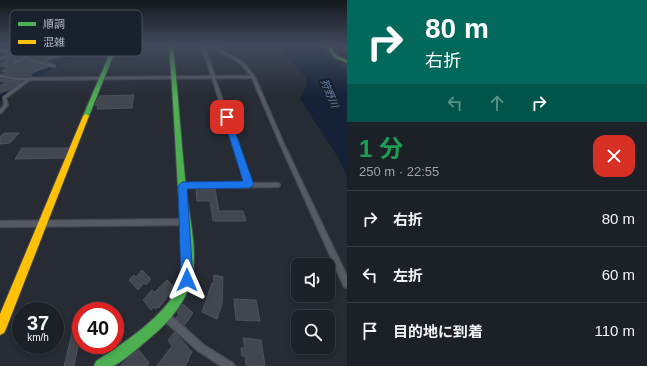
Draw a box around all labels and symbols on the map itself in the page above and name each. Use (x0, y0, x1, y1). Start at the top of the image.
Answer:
legend (10, 10, 142, 56)
text: 順調 (43, 18, 65, 30)
text: 混雑 (43, 36, 65, 48)
water label: 狩野川 (319, 77, 341, 110)
pin (210, 100, 244, 134)
position arrow (166, 259, 208, 301)
speed limit sign: 40 (72, 302, 124, 354)

